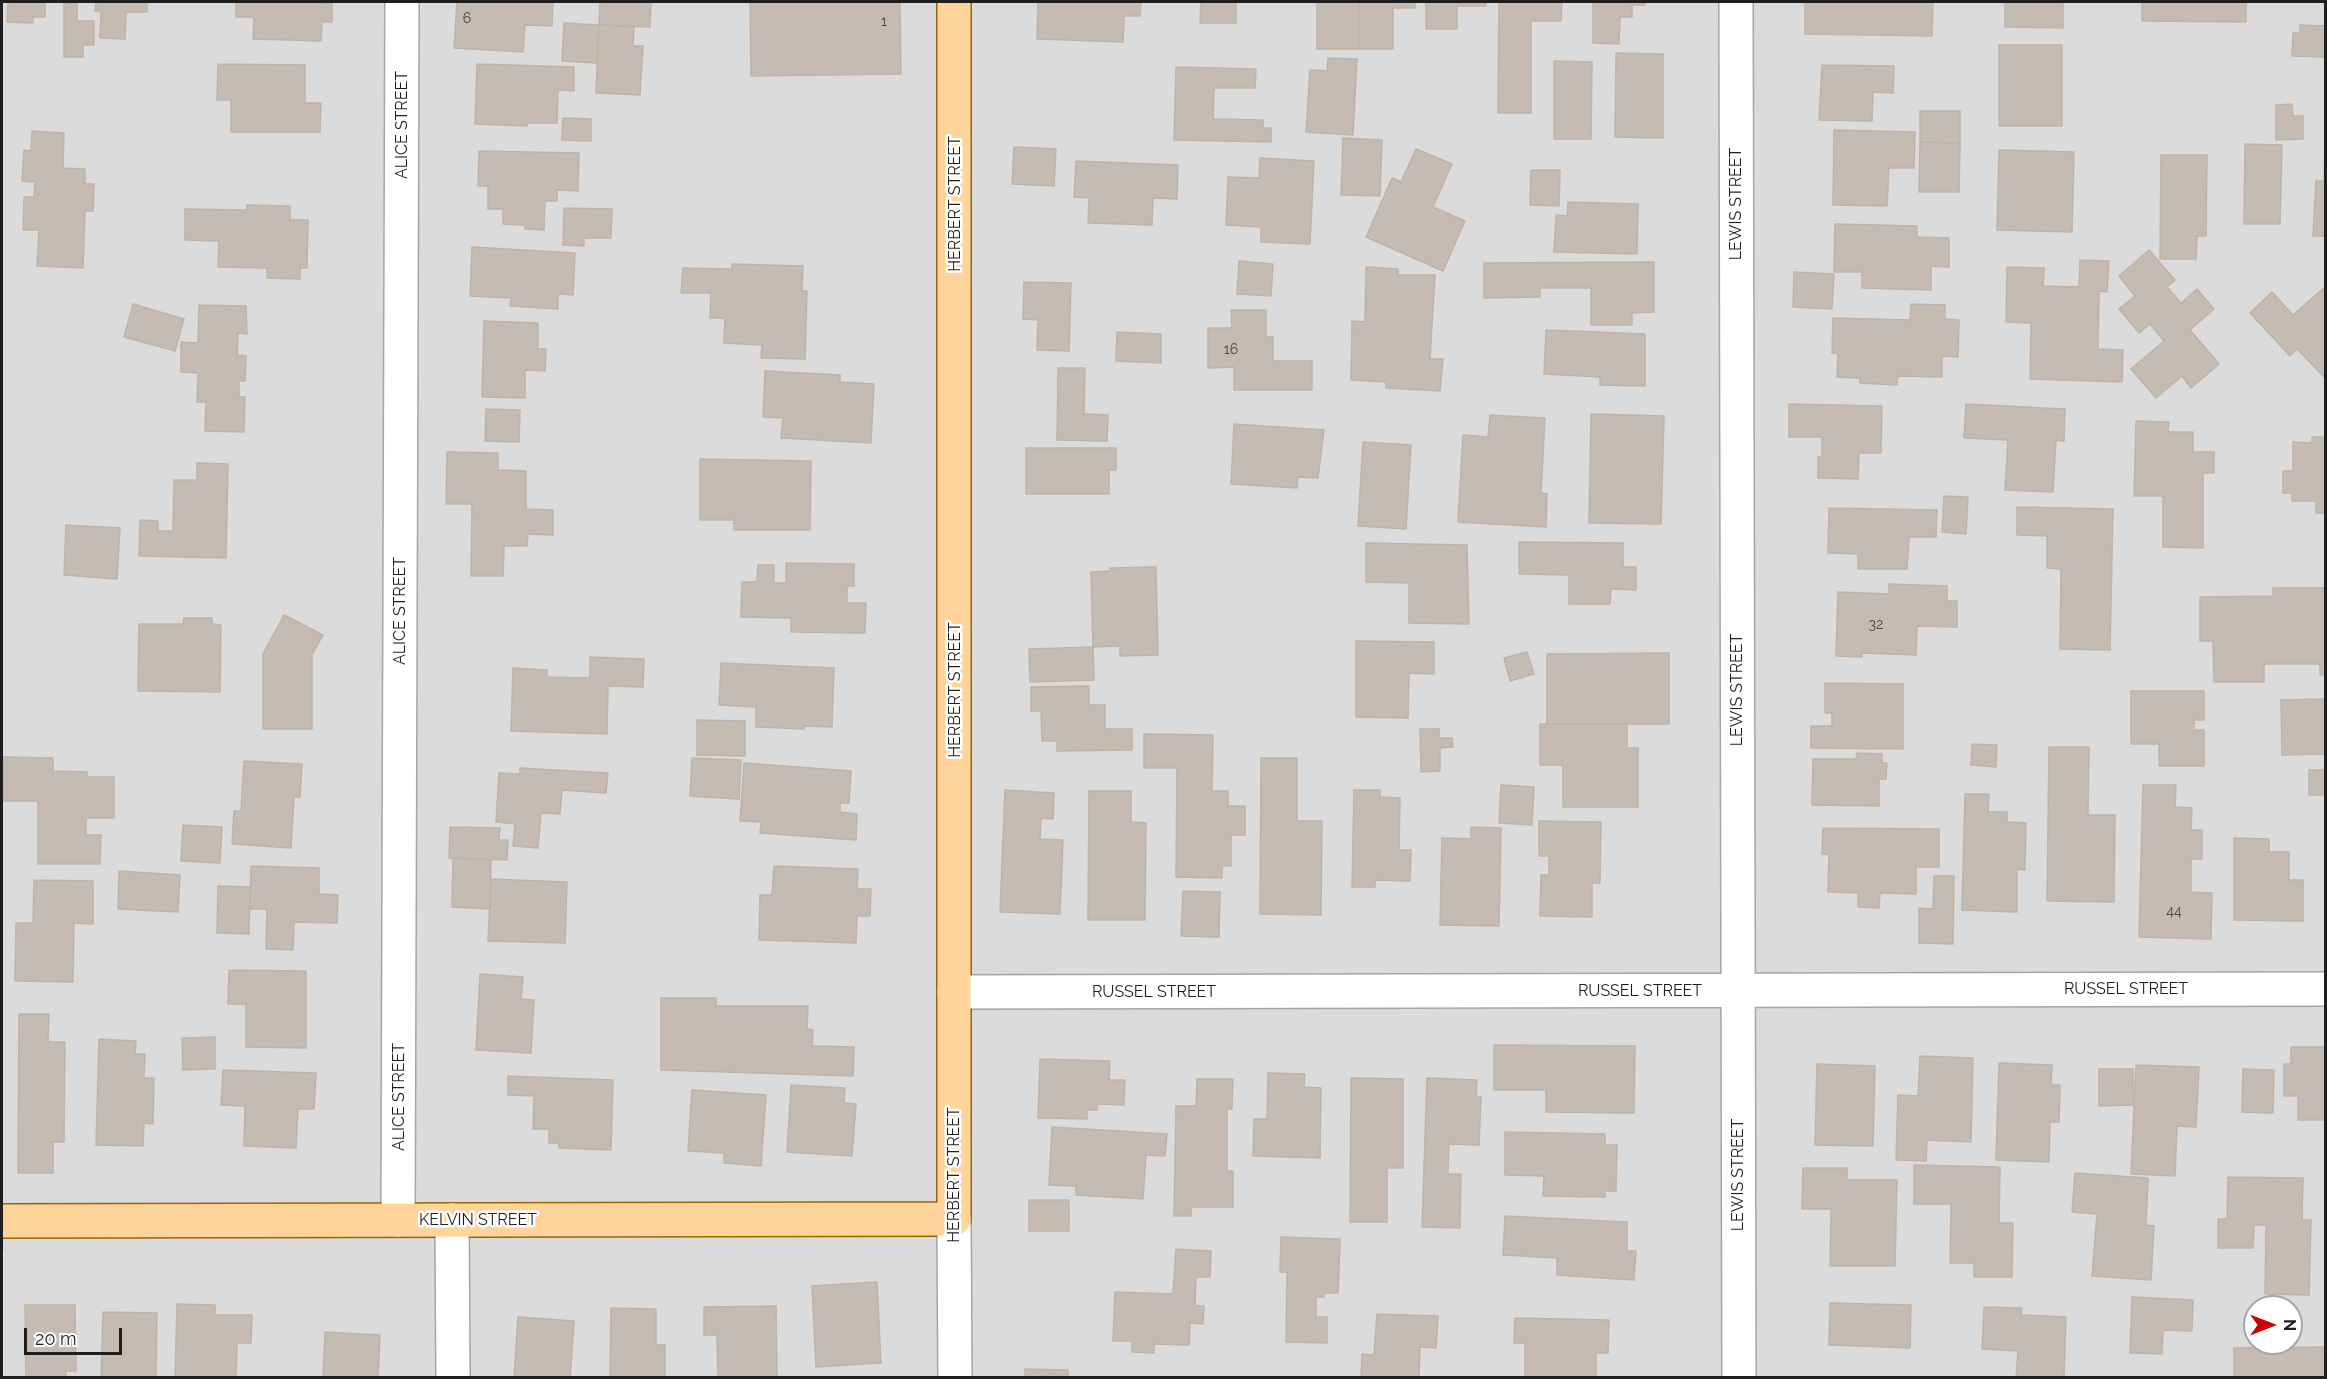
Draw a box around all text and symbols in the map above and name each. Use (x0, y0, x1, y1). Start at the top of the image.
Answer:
house number: 6 (463, 11, 471, 27)
house number: 1 (881, 14, 887, 30)
street label: ALICE STREET (392, 71, 412, 179)
street label: HERBERT STREET (945, 136, 965, 272)
street label: LEWIS STREET (1726, 148, 1746, 260)
house number: 16 (1224, 342, 1238, 358)
street label: ALICE STREET (390, 557, 410, 665)
house number: 32 (1869, 617, 1883, 633)
street label: HERBERT STREET (945, 622, 965, 758)
street label: LEWIS STREET (1727, 634, 1747, 746)
house number: 44 (2166, 904, 2182, 920)
street label: RUSSEL STREET (2064, 979, 2188, 999)
street label: RUSSEL STREET (1578, 981, 1702, 1001)
street label: RUSSEL STREET (1092, 982, 1216, 1002)
street label: ALICE STREET (389, 1043, 409, 1151)
street label: HERBERT STREET (944, 1107, 964, 1243)
street label: LEWIS STREET (1728, 1119, 1748, 1231)
street label: KELVIN STREET (419, 1210, 537, 1230)
north arrow (2243, 1295, 2303, 1355)
scale bar (27, 1316, 124, 1354)
text: N (2280, 1319, 2299, 1331)
text: 20 m (35, 1328, 77, 1349)

